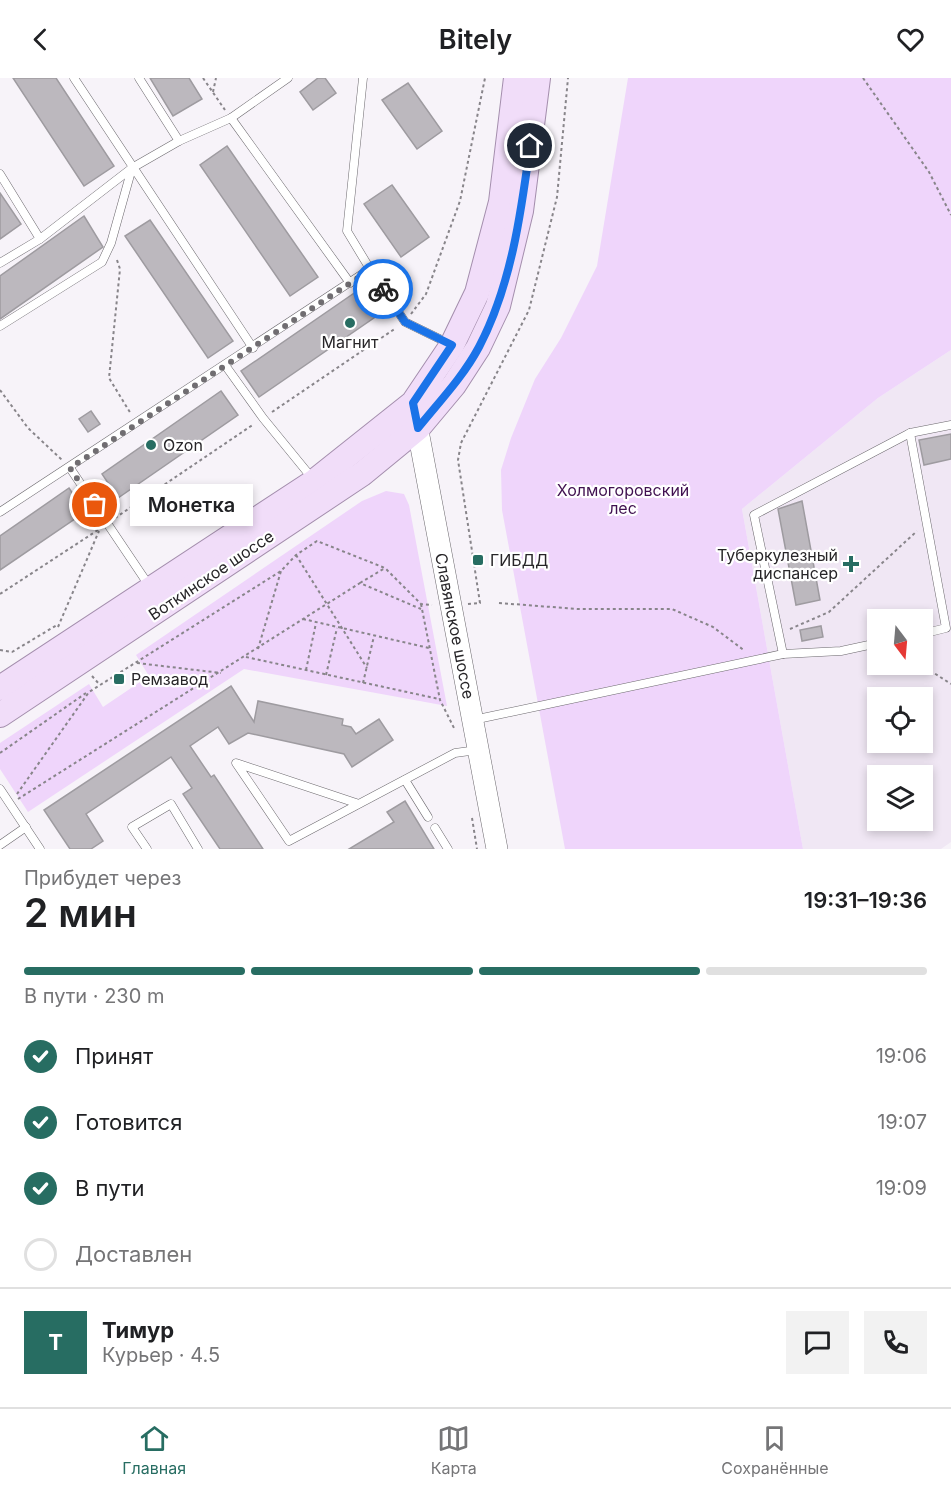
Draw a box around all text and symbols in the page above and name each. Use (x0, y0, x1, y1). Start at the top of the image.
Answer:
icon: back (24, 23, 57, 56)
text: Bitely (439, 23, 512, 56)
icon: heart (894, 23, 927, 56)
pin (504, 120, 555, 171)
icon: home (513, 129, 546, 162)
courier (353, 259, 413, 319)
icon: bike (367, 273, 400, 306)
marker: Магнит (343, 316, 357, 330)
place label: Магнит (321, 332, 379, 352)
place label: Ozon (163, 435, 203, 455)
marker: Ozon (144, 438, 158, 452)
pin (69, 479, 120, 530)
park label: Холмогоровский лес (557, 480, 689, 518)
callout: Монетка (131, 484, 254, 526)
icon: bag (78, 488, 111, 521)
text: Монетка (148, 493, 235, 517)
street label: Воткинское шоссе (145, 526, 277, 624)
place label: Туберкулезный диспансер (717, 545, 838, 583)
place label: ГИБДД (490, 550, 548, 570)
street label: Славянское шоссе (431, 551, 479, 701)
marker: ГИБДД (471, 553, 485, 567)
marker: Туберкулезный диспансер (842, 555, 860, 573)
north arrow (867, 609, 933, 675)
map controls (867, 609, 933, 831)
place label: Ремзавод (131, 669, 208, 689)
marker: Ремзавод (112, 672, 126, 686)
button: locate (867, 687, 933, 753)
button: layers (867, 765, 933, 831)
text: Прибудет через (24, 866, 181, 890)
text: 19:31–19:36 (804, 887, 927, 913)
text: 2 мин (24, 889, 137, 936)
text: В пути · 230 m (24, 984, 165, 1008)
icon: check (24, 1040, 57, 1073)
text: Принят (75, 1043, 153, 1069)
text: 19:06 (876, 1044, 927, 1068)
icon: check (24, 1106, 57, 1139)
text: Готовится (75, 1109, 182, 1135)
text: 19:07 (877, 1110, 927, 1134)
icon: check (24, 1172, 57, 1205)
text: В пути (75, 1175, 144, 1201)
text: 19:09 (876, 1176, 927, 1200)
text: Доставлен (75, 1241, 192, 1267)
button: chat (786, 1311, 849, 1374)
button: phone (864, 1311, 927, 1374)
text: Тимур (102, 1317, 174, 1343)
text: Т (48, 1329, 63, 1355)
text: Курьер · 4.5 (102, 1343, 220, 1367)
tab: Главная (122, 1422, 186, 1478)
tab: Карта (431, 1422, 477, 1478)
tab: Сохранённые (721, 1422, 829, 1478)

